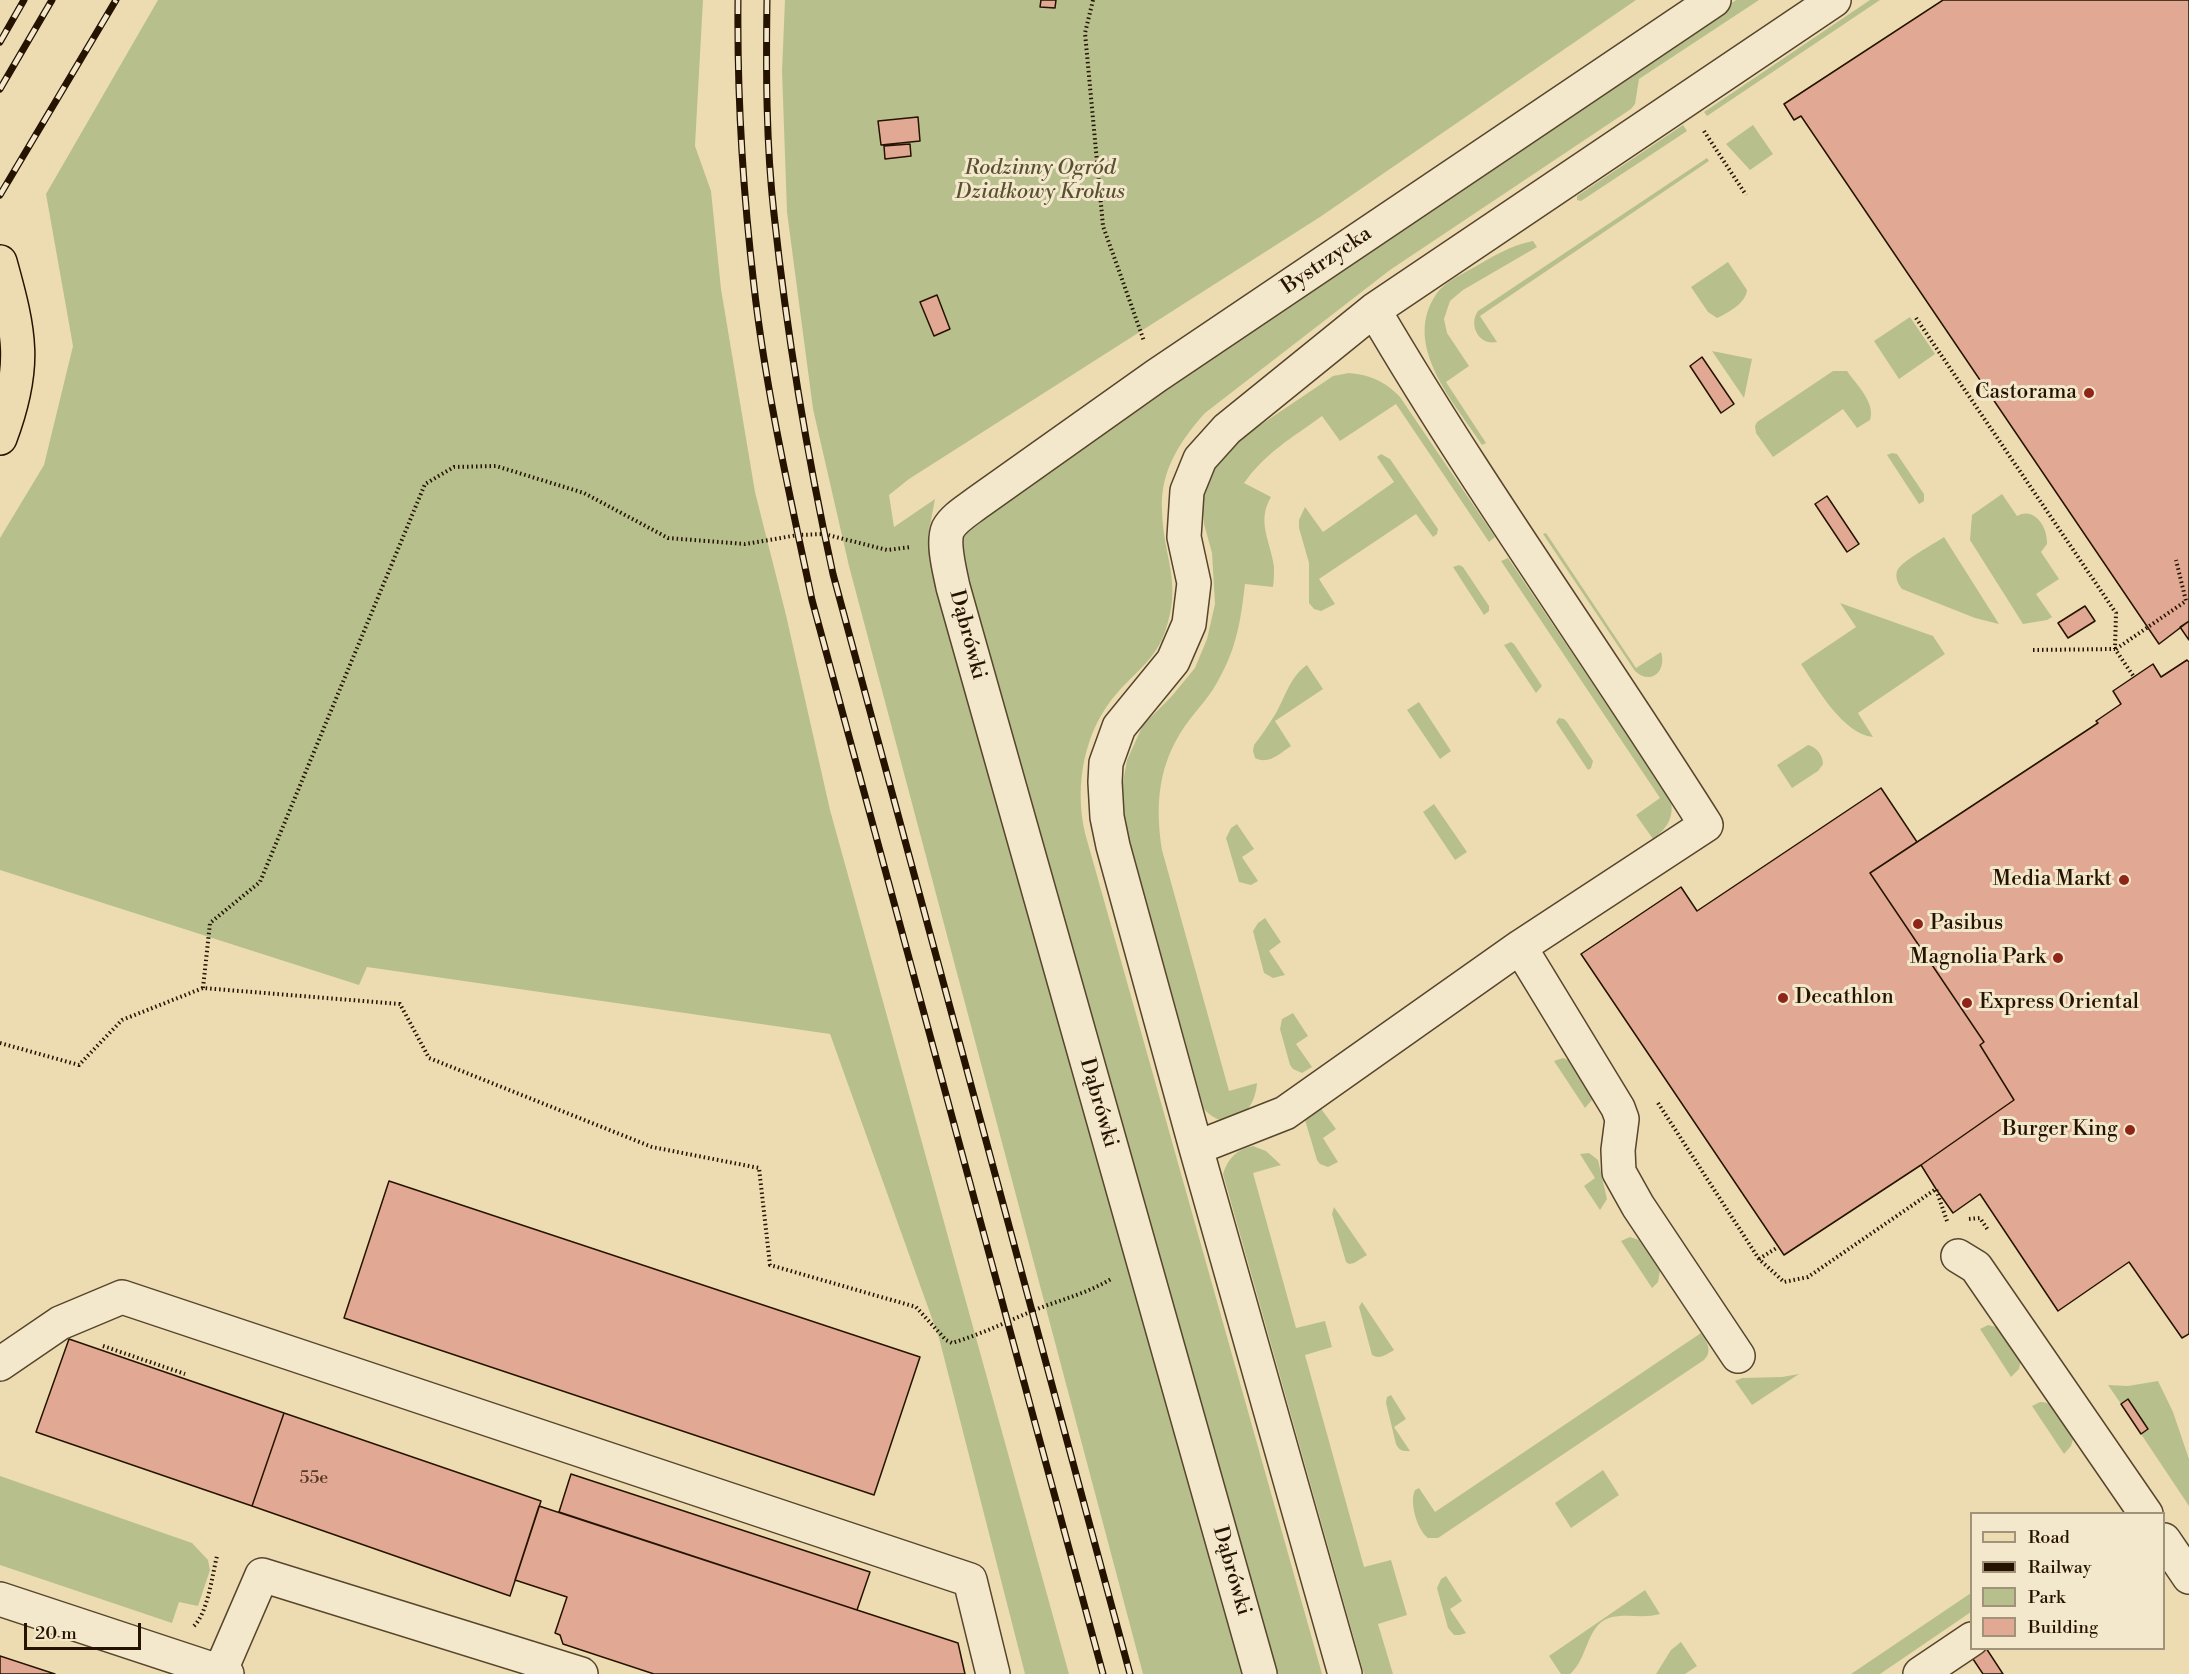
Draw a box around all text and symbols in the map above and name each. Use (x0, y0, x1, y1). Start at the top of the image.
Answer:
park label: Rodzinny Ogród Działkowy Krokus (955, 156, 1125, 206)
street label: Bystrzycka (1277, 222, 1377, 300)
place label: Castorama (1975, 380, 2077, 406)
marker: Castorama (2082, 386, 2096, 400)
street label: Dąbrówki (943, 588, 991, 682)
place label: Media Markt (1993, 867, 2112, 893)
marker: Media Markt (2117, 873, 2131, 887)
place label: Pasibus (1930, 911, 2003, 937)
marker: Pasibus (1911, 917, 1925, 931)
place label: Magnolia Park (1910, 945, 2046, 971)
marker: Magnolia Park (2051, 951, 2065, 965)
place label: Decathlon (1795, 985, 1894, 1011)
place label: Express Oriental (1979, 990, 2139, 1016)
marker: Decathlon (1776, 991, 1790, 1005)
marker: Express Oriental (1960, 996, 1974, 1010)
street label: Dąbrówki (1073, 1056, 1123, 1150)
place label: Burger King (2002, 1117, 2118, 1143)
marker: Burger King (2123, 1123, 2137, 1137)
house number: 55e (300, 1468, 328, 1490)
legend (1970, 1512, 2165, 1650)
street label: Dąbrówki (1206, 1524, 1256, 1618)
text: Road (2028, 1526, 2070, 1549)
text: Railway (2028, 1556, 2091, 1579)
text: Park (2028, 1586, 2065, 1609)
scale bar (27, 1611, 144, 1649)
text: Building (2028, 1616, 2098, 1639)
text: 20 m (35, 1622, 77, 1645)

